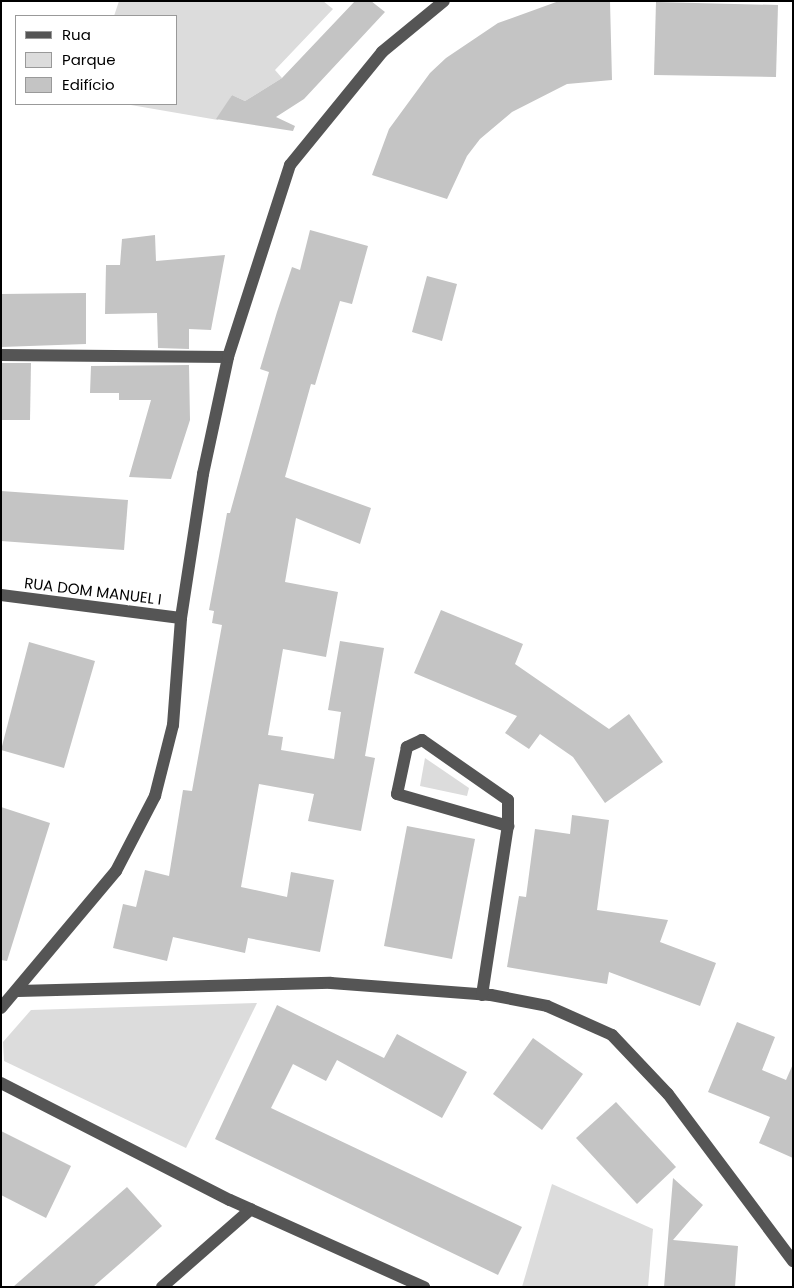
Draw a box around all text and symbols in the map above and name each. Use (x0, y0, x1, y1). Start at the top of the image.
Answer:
legend (15, 15, 178, 105)
text: Rua (62, 24, 91, 45)
text: Parque (62, 49, 115, 70)
text: Edifício (62, 74, 115, 95)
street label: RUA DOM MANUEL I (23, 574, 163, 608)

